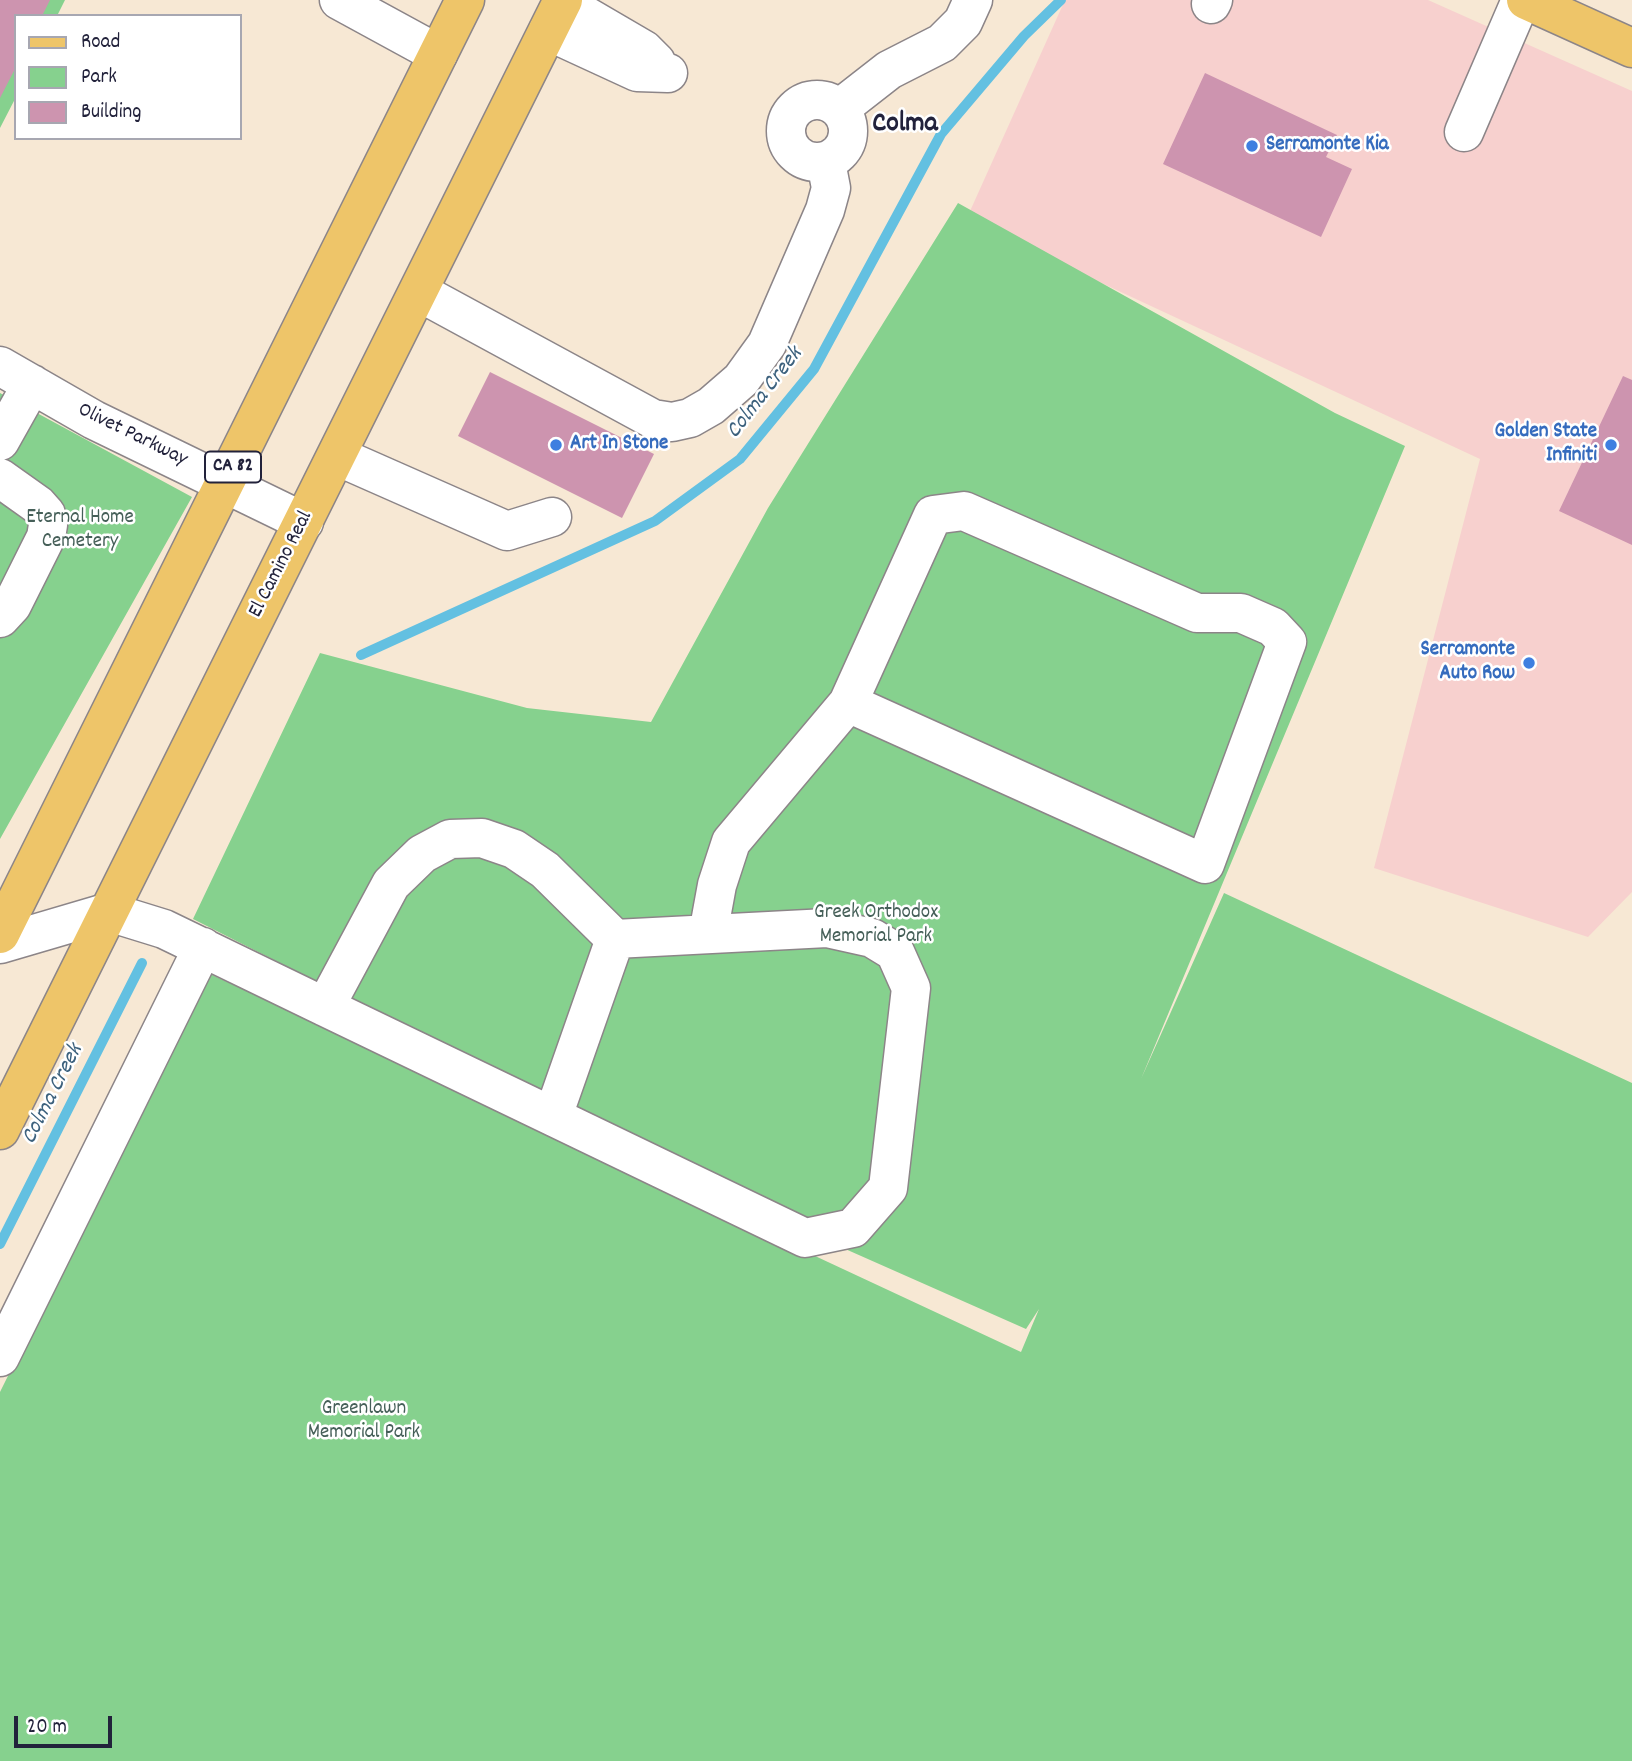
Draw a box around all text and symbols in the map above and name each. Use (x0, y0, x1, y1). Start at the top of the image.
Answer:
legend (14, 14, 242, 140)
text: Road (81, 28, 120, 58)
text: Park (81, 63, 117, 93)
text: Building (81, 98, 141, 128)
district label: Colma (872, 109, 938, 143)
place label: Serramonte Kia (1266, 133, 1389, 159)
marker: Serramonte Kia (1244, 138, 1260, 154)
water label: Colma Creek (722, 343, 810, 445)
street label: Olivet Parkway (73, 399, 191, 473)
place label: Golden State Infiniti (1495, 420, 1597, 470)
place label: Art In Stone (570, 432, 668, 458)
marker: Art In Stone (548, 437, 564, 453)
marker: Golden State Infiniti (1603, 437, 1619, 453)
road number: CA 82 (205, 452, 261, 482)
park label: Eternal Home Cemetery (26, 506, 134, 556)
street label: El Camino Real (244, 508, 320, 622)
place label: Serramonte Auto Row (1421, 638, 1515, 688)
marker: Serramonte Auto Row (1521, 655, 1537, 671)
park label: Greek Orthodox Memorial Park (814, 901, 938, 951)
water label: Colma Creek (17, 1040, 91, 1150)
park label: Greenlawn Memorial Park (308, 1397, 420, 1447)
scale bar (18, 1702, 116, 1746)
text: 20 m (27, 1713, 67, 1743)

